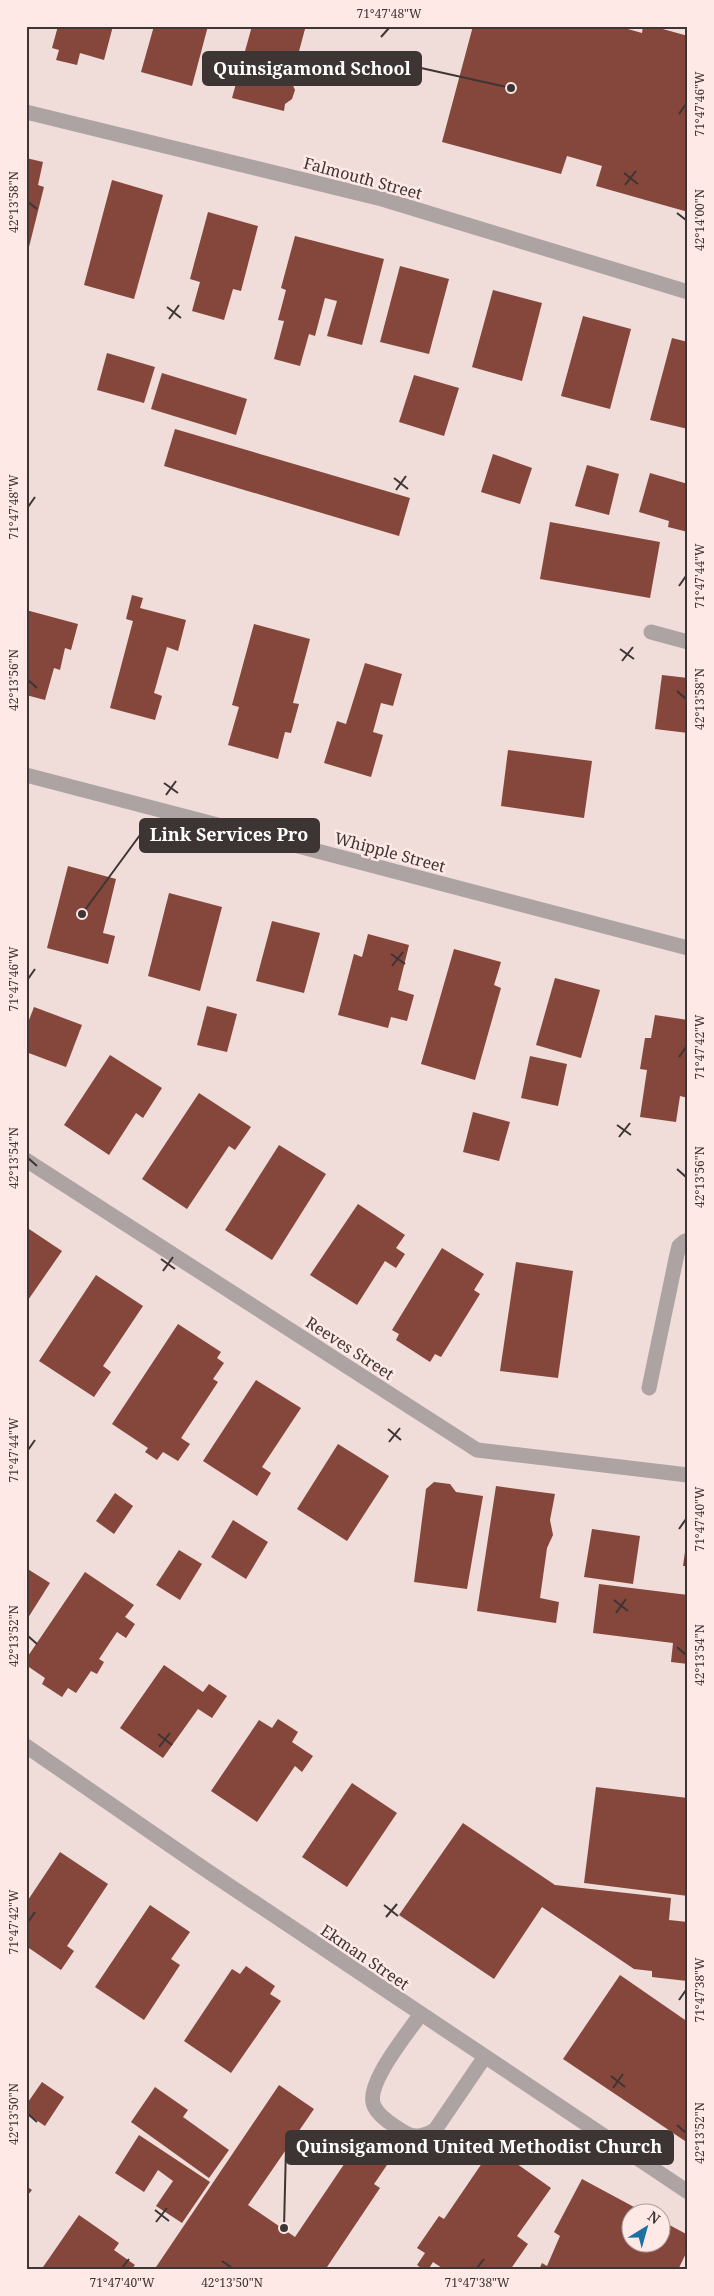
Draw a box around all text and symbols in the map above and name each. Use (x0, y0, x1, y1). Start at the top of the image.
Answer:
text: 71°47'48"W (356, 5, 422, 22)
callout: Quinsigamond School (203, 52, 421, 85)
text: Quinsigamond School (213, 56, 412, 80)
text: 71°47'46"W (691, 71, 708, 137)
street label: Falmouth Street (301, 152, 425, 204)
text: 42°13'58"N (5, 171, 22, 233)
text: 42°14'00"N (691, 189, 708, 251)
text: 71°47'48"W (5, 474, 22, 540)
text: 71°47'44"W (691, 543, 708, 609)
text: 42°13'56"N (5, 649, 22, 711)
text: 42°13'58"N (691, 668, 708, 730)
callout: Link Services Pro (140, 819, 319, 852)
text: Link Services Pro (150, 822, 308, 846)
street label: Whipple Street (332, 827, 448, 877)
text: 71°47'46"W (5, 946, 22, 1012)
text: 71°47'42"W (691, 1014, 708, 1080)
text: 42°13'54"N (5, 1127, 22, 1189)
text: 42°13'56"N (691, 1146, 708, 1208)
street label: Reeves Street (301, 1311, 399, 1385)
text: 71°47'44"W (5, 1417, 22, 1483)
text: 71°47'40"W (691, 1486, 708, 1552)
text: 42°13'52"N (5, 1605, 22, 1667)
text: 42°13'54"N (691, 1624, 708, 1686)
text: 71°47'42"W (5, 1889, 22, 1955)
street label: Ekman Street (316, 1919, 414, 1995)
text: 71°47'38"W (691, 1957, 708, 2023)
text: 42°13'50"N (5, 2083, 22, 2145)
text: 42°13'52"N (691, 2102, 708, 2164)
callout: Quinsigamond United Methodist Church (286, 2131, 673, 2164)
text: Quinsigamond United Methodist Church (296, 2134, 662, 2158)
north arrow (622, 2204, 672, 2254)
text: N (644, 2206, 664, 2228)
text: 71°47'40"W (89, 2274, 155, 2291)
text: 42°13'50"N (201, 2274, 263, 2291)
text: 71°47'38"W (444, 2274, 510, 2291)

